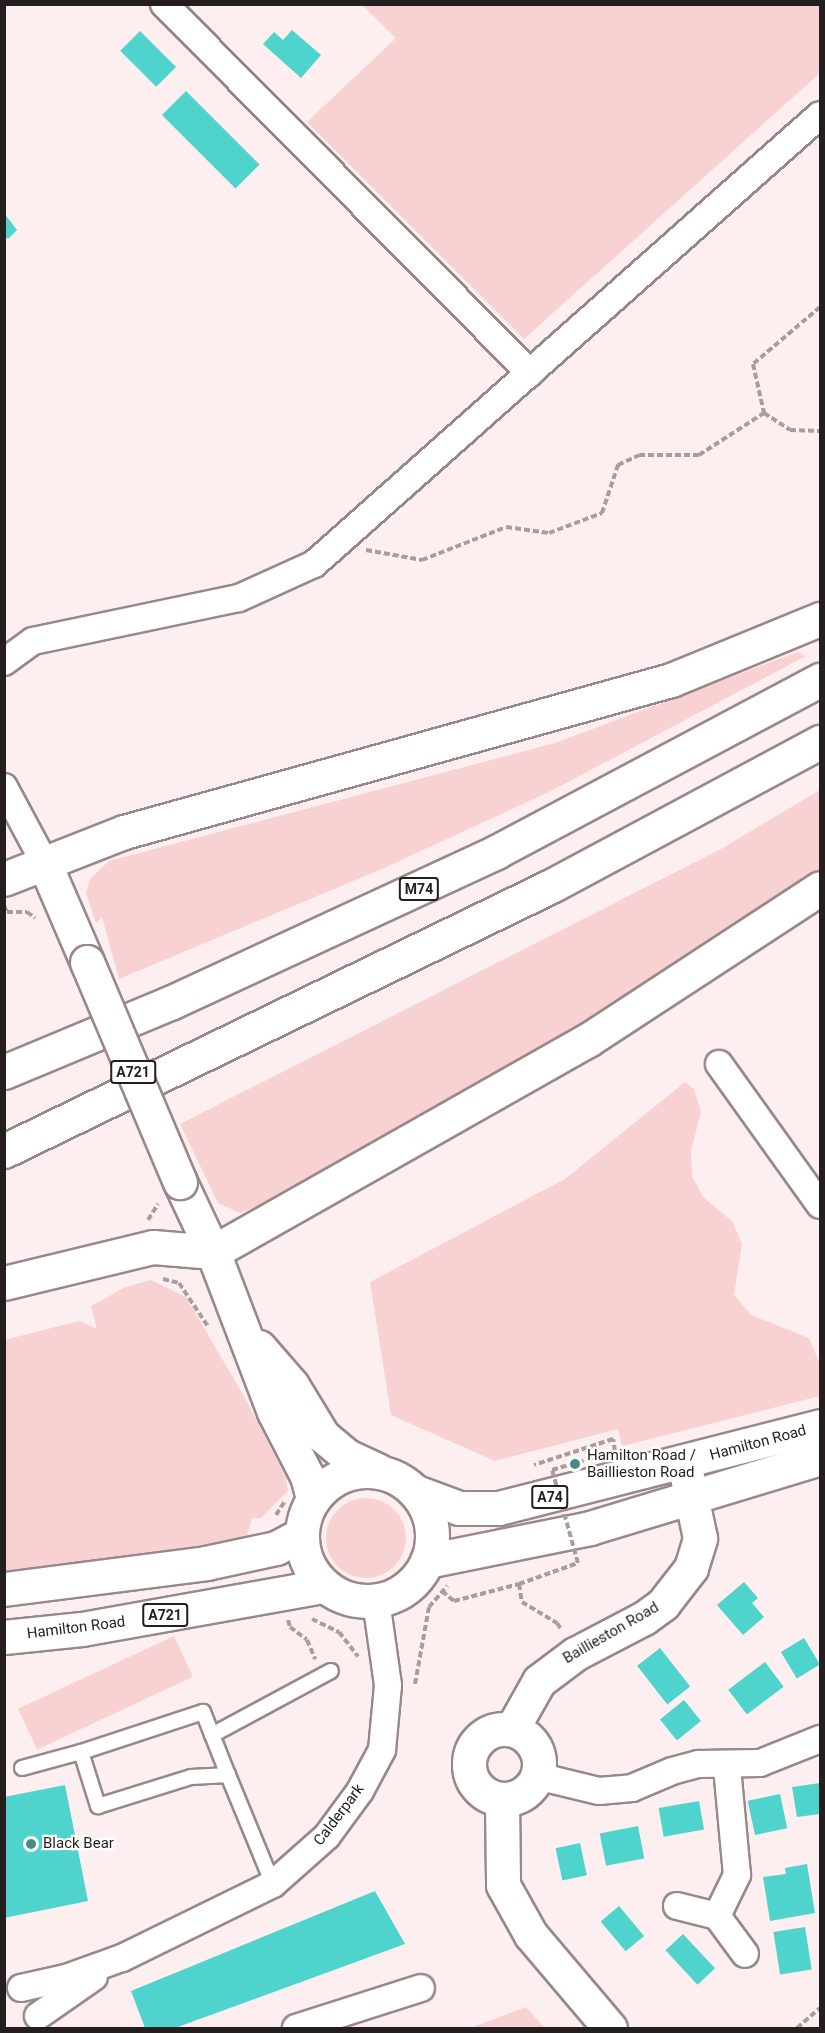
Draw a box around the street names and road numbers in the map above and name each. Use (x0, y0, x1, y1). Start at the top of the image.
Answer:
road number: M74 (398, 878, 440, 900)
road number: A721 (109, 1061, 157, 1083)
street label: Hamilton Road (708, 1421, 808, 1465)
road number: A74 (530, 1486, 570, 1508)
street label: Baillieston Road (560, 1598, 662, 1668)
road number: A721 (141, 1604, 189, 1626)
street label: Hamilton Road (26, 1613, 126, 1643)
street label: Calderpark (310, 1781, 368, 1849)

